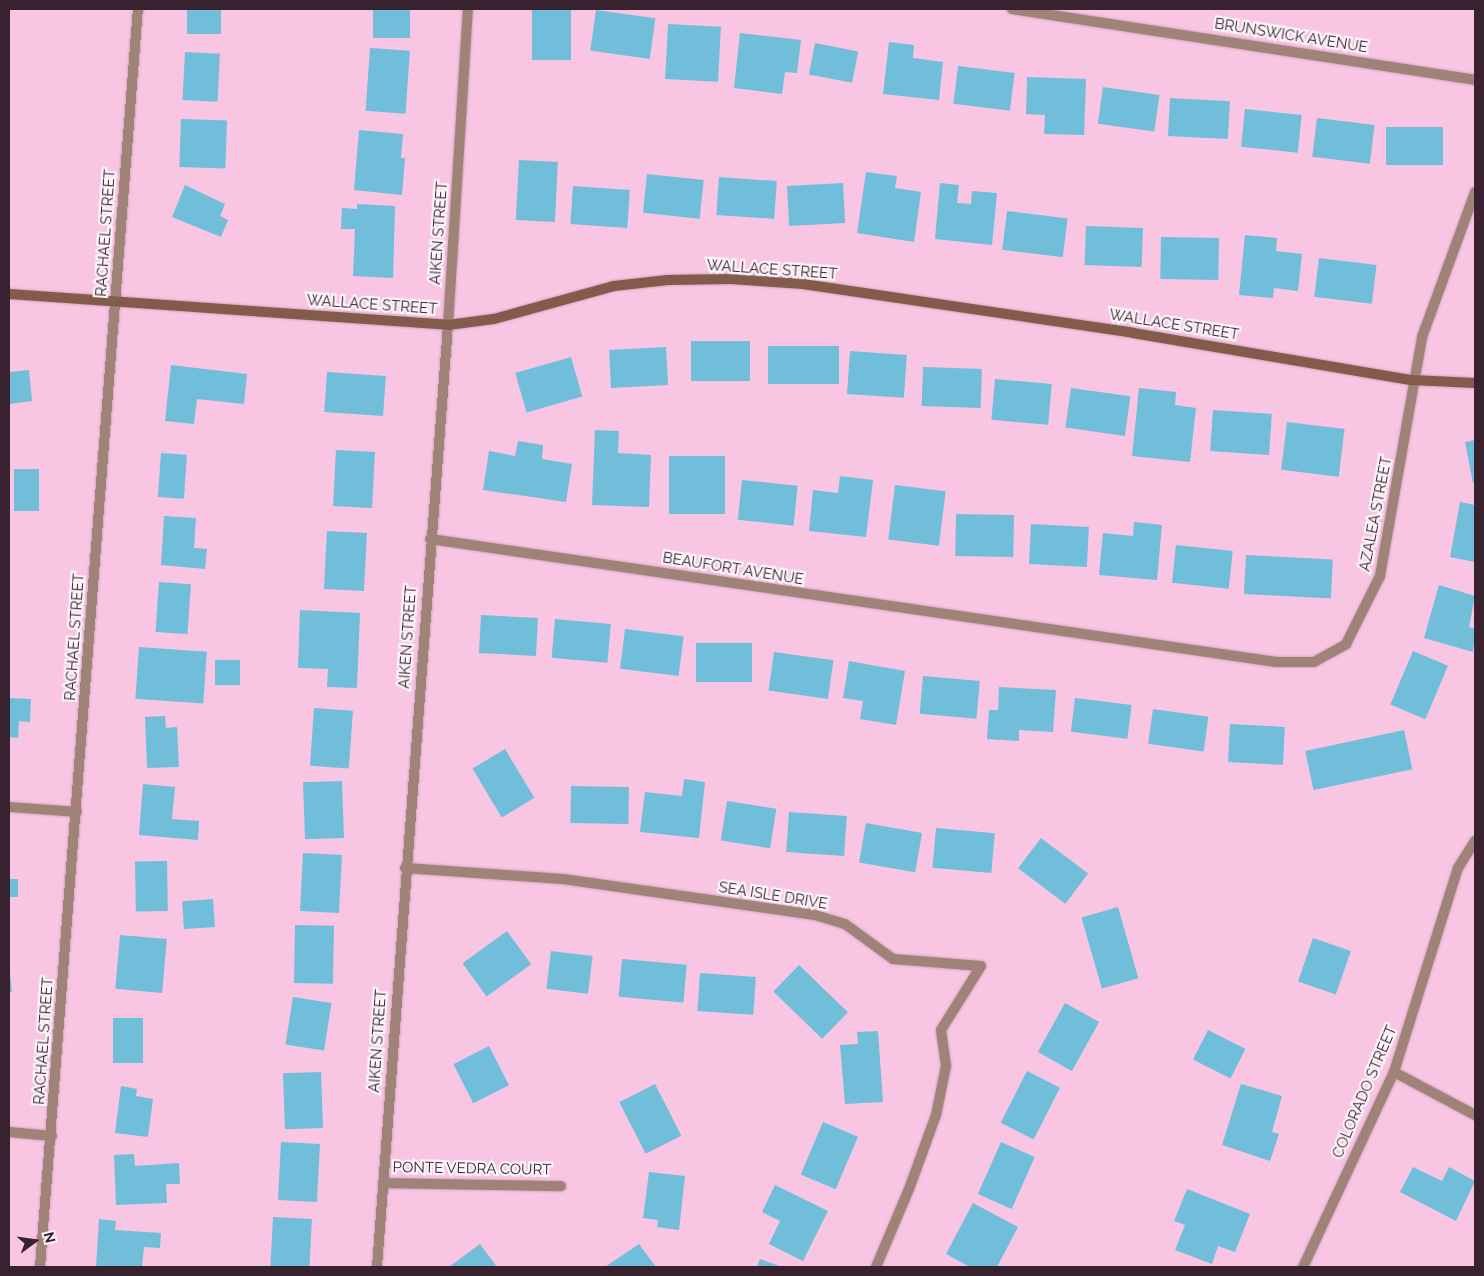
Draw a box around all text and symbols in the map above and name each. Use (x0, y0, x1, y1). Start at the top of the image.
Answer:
street label: BRUNSWICK AVENUE (1213, 15, 1369, 57)
street label: RACHAEL STREET (93, 168, 119, 298)
street label: AIKEN STREET (426, 181, 452, 285)
street label: WALLACE STREET (706, 256, 838, 284)
street label: WALLACE STREET (306, 291, 438, 319)
street label: WALLACE STREET (1108, 306, 1240, 344)
street label: AZALEA STREET (1356, 455, 1396, 573)
street label: BEAUFORT AVENUE (661, 549, 805, 589)
street label: RACHAEL STREET (62, 572, 88, 702)
street label: AIKEN STREET (395, 585, 421, 689)
street label: SEA ISLE DRIVE (717, 878, 829, 914)
street label: RACHAEL STREET (31, 976, 57, 1106)
street label: AIKEN STREET (365, 989, 391, 1093)
street label: COLORADO STREET (1329, 1023, 1401, 1161)
street label: PONTE VEDRA COURT (392, 1159, 552, 1179)
north arrow (10, 1216, 60, 1266)
text: N (40, 1230, 59, 1244)

